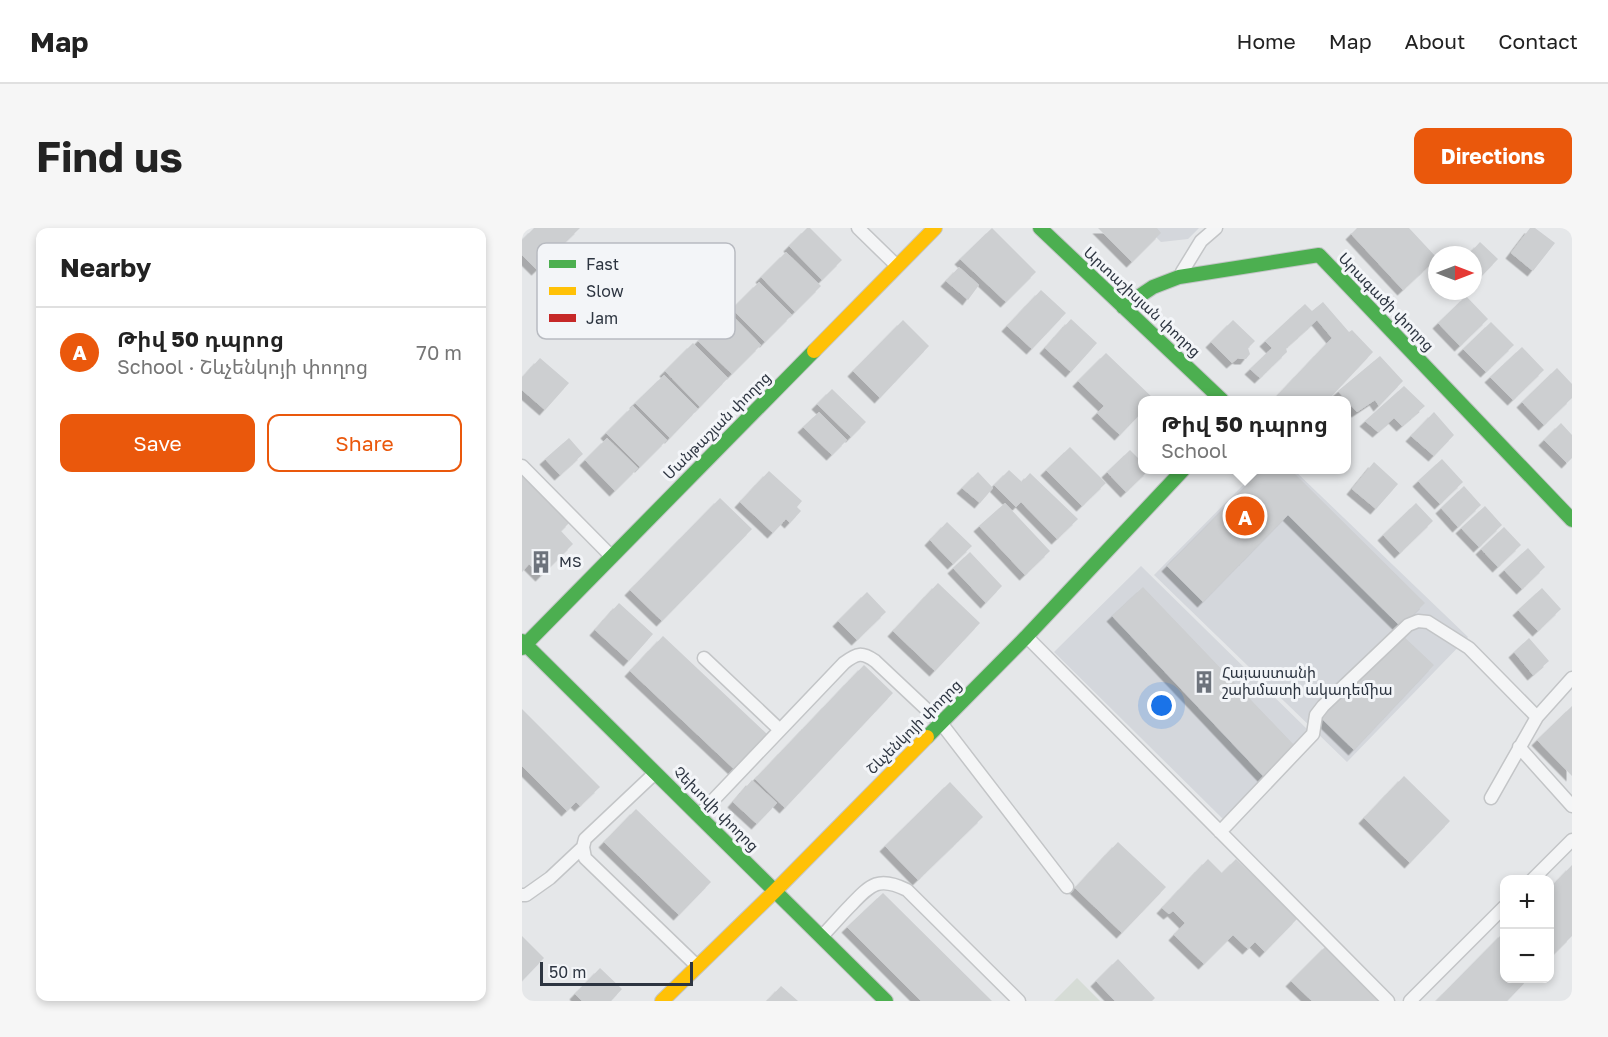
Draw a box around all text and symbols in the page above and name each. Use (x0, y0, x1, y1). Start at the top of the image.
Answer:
text: Map (30, 25, 88, 58)
text: Home (1236, 28, 1296, 54)
text: Map (1329, 28, 1372, 54)
text: About (1405, 28, 1465, 54)
text: Contact (1498, 28, 1578, 54)
button: Directions (1414, 128, 1572, 184)
text: Find us (36, 131, 183, 181)
street label: Արտաշիսյան փողոց (1080, 242, 1205, 361)
legend (537, 243, 735, 339)
north arrow (1428, 246, 1482, 300)
street label: Արագածի փողոց (1335, 248, 1438, 355)
text: Nearby (60, 252, 151, 283)
text: Fast (586, 254, 619, 274)
text: Slow (586, 281, 624, 301)
text: Jam (586, 308, 618, 328)
text: Թիվ 50 դպրոց (117, 325, 284, 352)
text: A (72, 340, 87, 364)
text: 70 m (416, 340, 462, 364)
text: School · Շևչենկոյի փողոց (117, 354, 368, 378)
street label: Մանթաշյան փողոց (659, 368, 774, 483)
popup (1138, 396, 1351, 474)
text: Թիվ 50 դպրոց (1161, 410, 1328, 437)
button: Save (60, 414, 255, 472)
button: Share (267, 414, 462, 472)
text: School (1161, 438, 1227, 462)
pin: A (1226, 494, 1264, 538)
building icon: MS (528, 549, 554, 575)
place label: MS (559, 552, 582, 570)
place label: Հայաստանի շախմատի ակադեմիա (1222, 663, 1392, 699)
building icon: Հայաստանի շախմատի ակադեմիա (1191, 669, 1217, 695)
street label: Շևչենկոյի փողոց (862, 675, 965, 778)
your location (1147, 691, 1176, 720)
street label: Չեխովի փողոց (670, 762, 763, 855)
map controls (1500, 875, 1554, 983)
button: + (1500, 875, 1554, 929)
button: − (1500, 929, 1554, 983)
scale bar (540, 959, 693, 986)
text: 50 m (549, 962, 586, 982)

